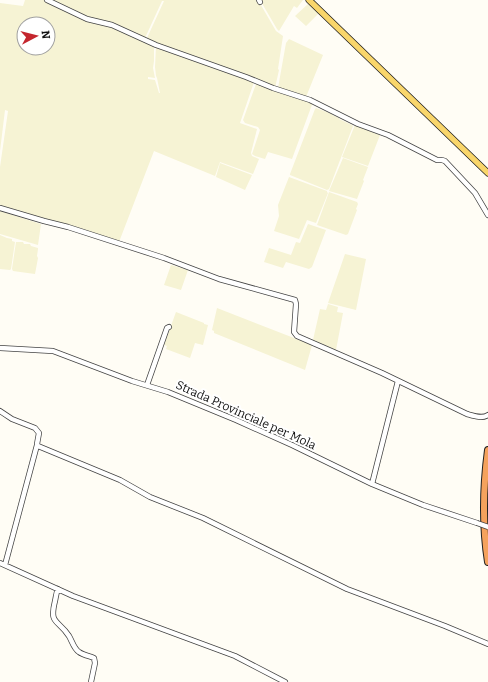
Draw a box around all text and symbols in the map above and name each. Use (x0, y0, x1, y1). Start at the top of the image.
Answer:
north arrow (16, 16, 56, 56)
text: N (38, 30, 52, 40)
street label: Strada Provinciale per Mola (174, 378, 319, 452)

